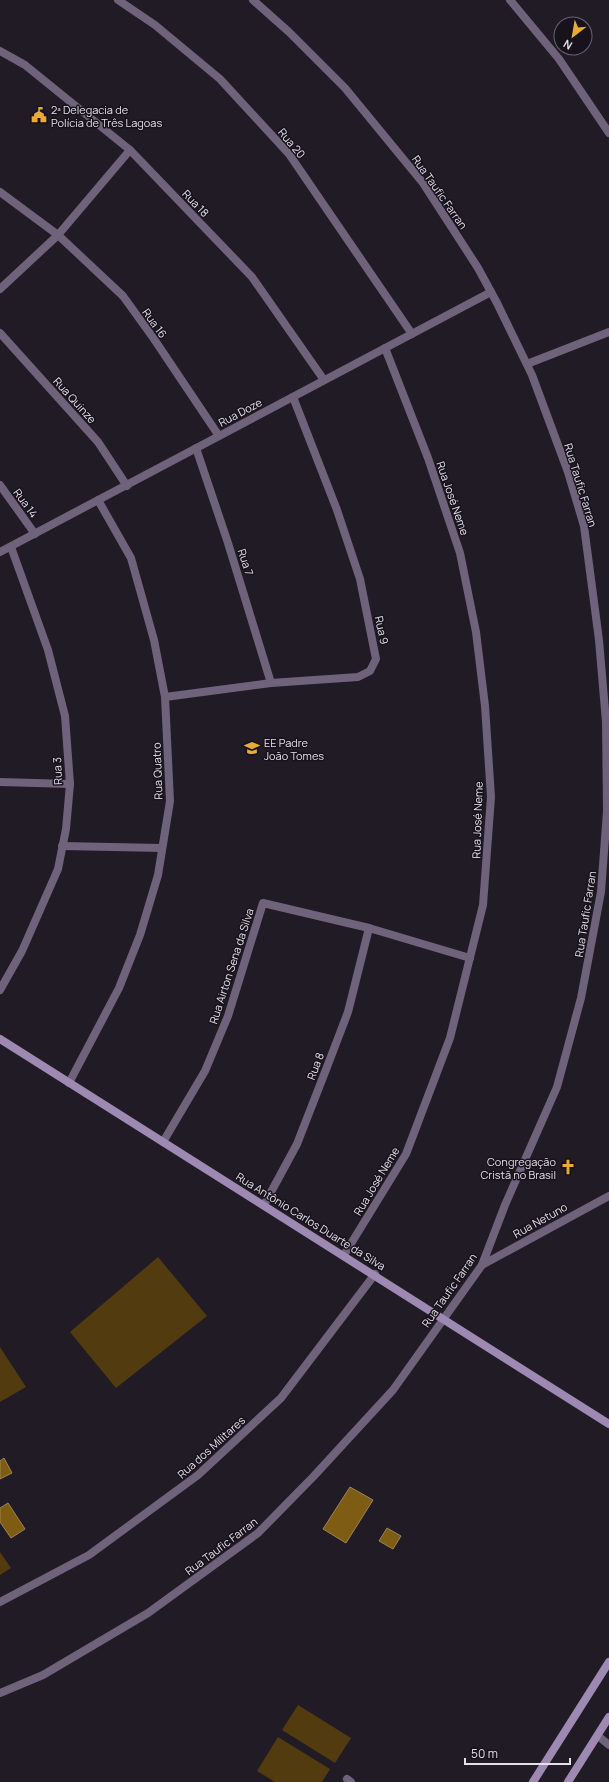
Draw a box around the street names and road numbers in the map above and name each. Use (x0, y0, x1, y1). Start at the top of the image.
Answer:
street label: Rua 20 (275, 125, 309, 161)
street label: Rua Taufic Farran (409, 152, 471, 232)
street label: Rua 18 (179, 186, 213, 220)
street label: Rua 16 (139, 305, 171, 341)
street label: Rua Quinze (50, 374, 100, 427)
street label: Rua Doze (216, 394, 265, 430)
street label: Rua Taufic Farran (561, 441, 601, 529)
street label: Rua José Neme (433, 459, 473, 537)
street label: Rua 14 (10, 485, 42, 521)
street label: Rua 7 (235, 547, 257, 577)
street label: Rua 9 (372, 614, 392, 646)
street label: Rua Quatro (148, 742, 165, 800)
street label: Rua 3 (49, 757, 65, 785)
street label: Rua José Neme (468, 781, 486, 859)
street label: Rua Taufic Farran (571, 870, 599, 958)
street label: Rua Airton Sena da Silva (205, 906, 257, 1026)
street label: Rua 8 (303, 1050, 327, 1082)
street label: Rua José Neme (350, 1144, 403, 1218)
street label: Rua Antônio Carlos Duarte da Silva (233, 1169, 389, 1273)
street label: Rua Netuno (510, 1199, 570, 1241)
street label: Rua Taufic Farran (418, 1250, 480, 1330)
street label: Rua dos Militares (174, 1412, 248, 1481)
street label: Rua Taufic Farran (182, 1514, 260, 1578)

